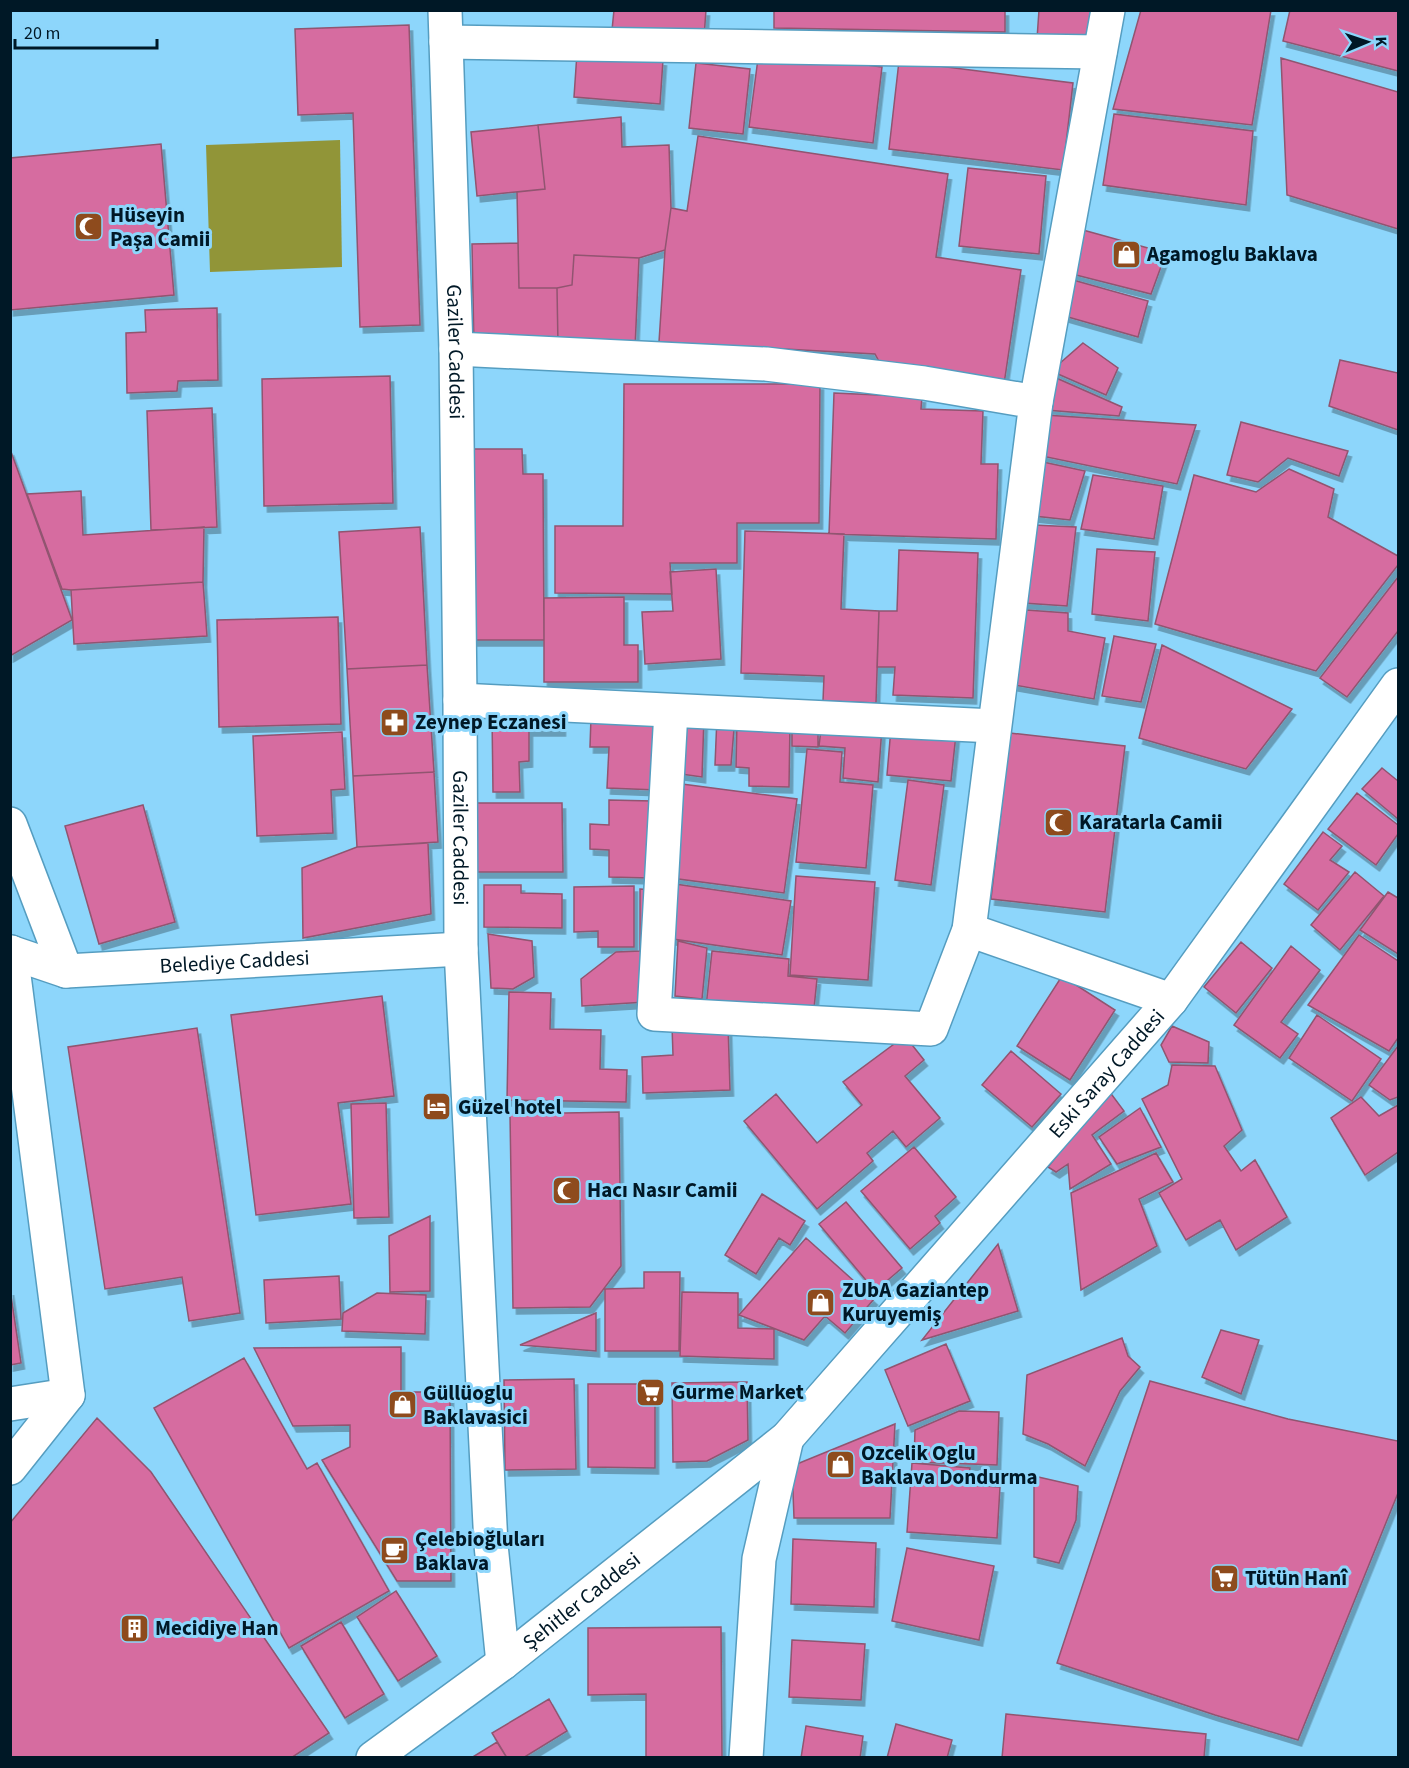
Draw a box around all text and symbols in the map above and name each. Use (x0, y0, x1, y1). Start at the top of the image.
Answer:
scale bar (15, 12, 158, 50)
north arrow (1337, 12, 1397, 72)
text: 20 m (24, 21, 60, 46)
text: K (1370, 36, 1392, 47)
place label: Hüseyin Paşa Camii (110, 200, 210, 254)
mosque icon: Hüseyin Paşa Camii (73, 211, 105, 243)
shop icon: Agamoglu Baklava (1110, 238, 1142, 270)
place label: Agamoglu Baklava (1146, 239, 1318, 269)
street label: Gaziler Caddesi (439, 284, 472, 420)
pharmacy icon: Zeynep Eczanesi (378, 706, 410, 738)
place label: Zeynep Eczanesi (415, 707, 566, 737)
street label: Gaziler Caddesi (445, 770, 476, 905)
mosque icon: Karatarla Camii (1042, 806, 1074, 838)
place label: Karatarla Camii (1079, 807, 1223, 837)
street label: Belediye Caddesi (159, 942, 310, 981)
street label: Eski Saray Caddesi (1041, 1002, 1172, 1145)
hotel icon: Güzel hotel (421, 1091, 453, 1123)
place label: Güzel hotel (458, 1092, 562, 1122)
mosque icon: Hacı Nasır Camii (550, 1174, 582, 1206)
place label: Hacı Nasır Camii (587, 1175, 738, 1205)
place label: ZUbA Gaziantep Kuruyemiş (842, 1275, 989, 1329)
shop icon: ZUbA Gaziantep Kuruyemiş (805, 1286, 837, 1318)
supermarket icon: Gurme Market (635, 1376, 667, 1408)
place label: Gurme Market (672, 1377, 804, 1407)
place label: Güllüoglu Baklavasici (423, 1378, 528, 1432)
shop icon: Güllüoglu Baklavasici (386, 1389, 418, 1421)
place label: Ozcelik Oglu Baklava Dondurma (861, 1438, 1038, 1492)
shop icon: Ozcelik Oglu Baklava Dondurma (824, 1449, 856, 1481)
place label: Çelebioğluları Baklava (415, 1524, 545, 1578)
cafe icon: Çelebioğluları Baklava (378, 1535, 410, 1567)
street label: Şehitler Caddesi (516, 1545, 647, 1657)
supermarket icon: Tütün Hanî (1208, 1562, 1240, 1594)
place label: Tütün Hanî (1245, 1563, 1349, 1593)
building icon: Mecidiye Han (118, 1612, 150, 1644)
place label: Mecidiye Han (155, 1613, 278, 1643)

